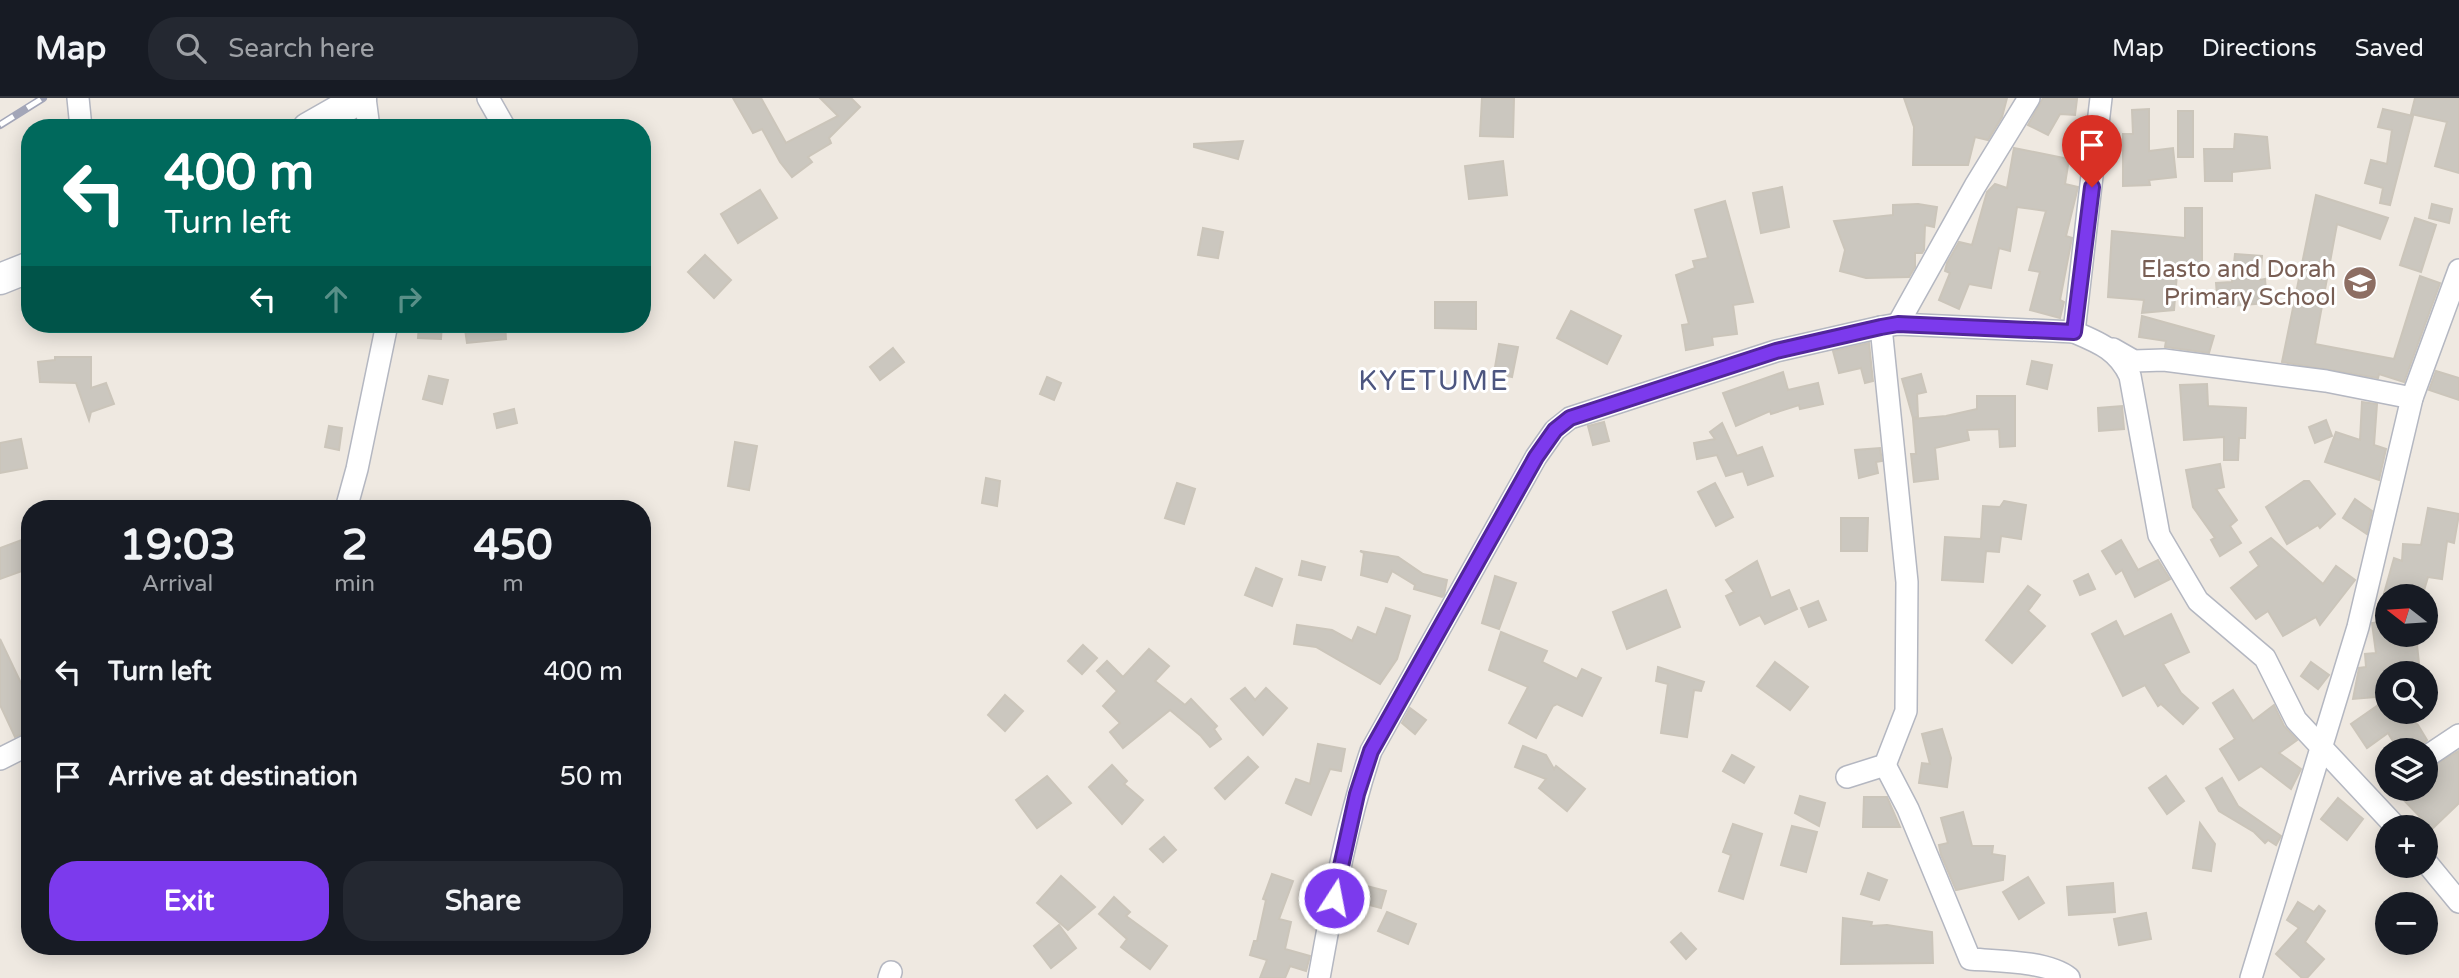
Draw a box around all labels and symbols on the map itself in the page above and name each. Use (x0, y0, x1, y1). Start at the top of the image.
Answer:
pin (2062, 115, 2122, 187)
place label: Elasto and Dorah Primary School (2141, 255, 2336, 312)
school or university icon: Elasto and Dorah Primary School (2341, 264, 2379, 302)
district label: KYETUME (1358, 364, 1510, 398)
north arrow (2375, 584, 2438, 648)
position arrow (1297, 861, 1371, 935)

